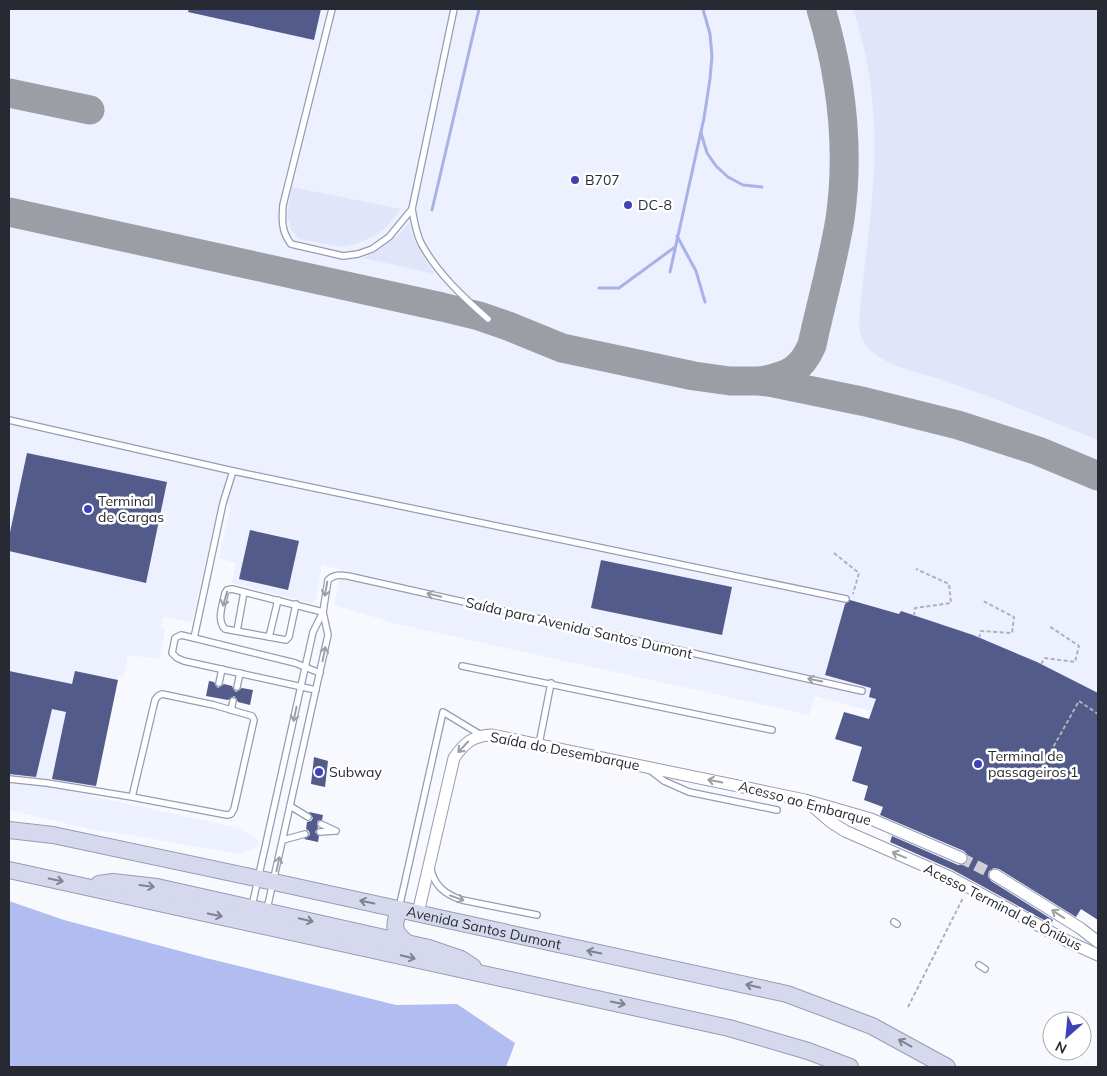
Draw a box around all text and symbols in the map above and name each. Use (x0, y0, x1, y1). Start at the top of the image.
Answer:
place label: B707 (585, 171, 620, 189)
marker: B707 (569, 174, 581, 186)
place label: DC-8 (638, 196, 672, 214)
marker: DC-8 (622, 199, 634, 211)
place label: Terminal de Cargas (98, 492, 164, 526)
marker: Terminal de Cargas (82, 503, 94, 515)
one-way arrow (321, 581, 331, 597)
one-way arrow (426, 590, 442, 599)
one-way arrow (219, 591, 229, 607)
street label: Saída para Avenida Santos Dumont (464, 593, 694, 663)
one-way arrow (320, 646, 329, 662)
one-way arrow (807, 675, 823, 684)
one-way arrow (289, 705, 299, 721)
street label: Saída do Desembarque (489, 728, 641, 774)
one-way arrow (457, 740, 469, 753)
place label: Terminal de passageiros 1 (988, 747, 1078, 781)
marker: Terminal de passageiros 1 (972, 758, 984, 770)
place label: Subway (329, 763, 382, 781)
marker: Subway (313, 766, 325, 778)
one-way arrow (707, 775, 723, 785)
street label: Acesso ao Embarque (737, 777, 873, 829)
one-way arrow (892, 849, 907, 859)
one-way arrow (274, 856, 283, 872)
street label: Acesso Terminal de Ônibus (921, 859, 1085, 955)
one-way arrow (48, 876, 64, 886)
one-way arrow (139, 881, 155, 891)
one-way arrow (449, 894, 465, 903)
one-way arrow (359, 897, 375, 906)
street label: Avenida Santos Dumont (405, 902, 563, 953)
one-way arrow (1052, 908, 1066, 918)
one-way arrow (207, 910, 223, 920)
one-way arrow (298, 916, 314, 925)
one-way arrow (586, 947, 602, 956)
one-way arrow (400, 953, 416, 962)
one-way arrow (745, 981, 761, 990)
one-way arrow (610, 999, 626, 1009)
north arrow (1042, 1011, 1092, 1061)
one-way arrow (898, 1037, 912, 1047)
text: N (1052, 1037, 1070, 1058)

